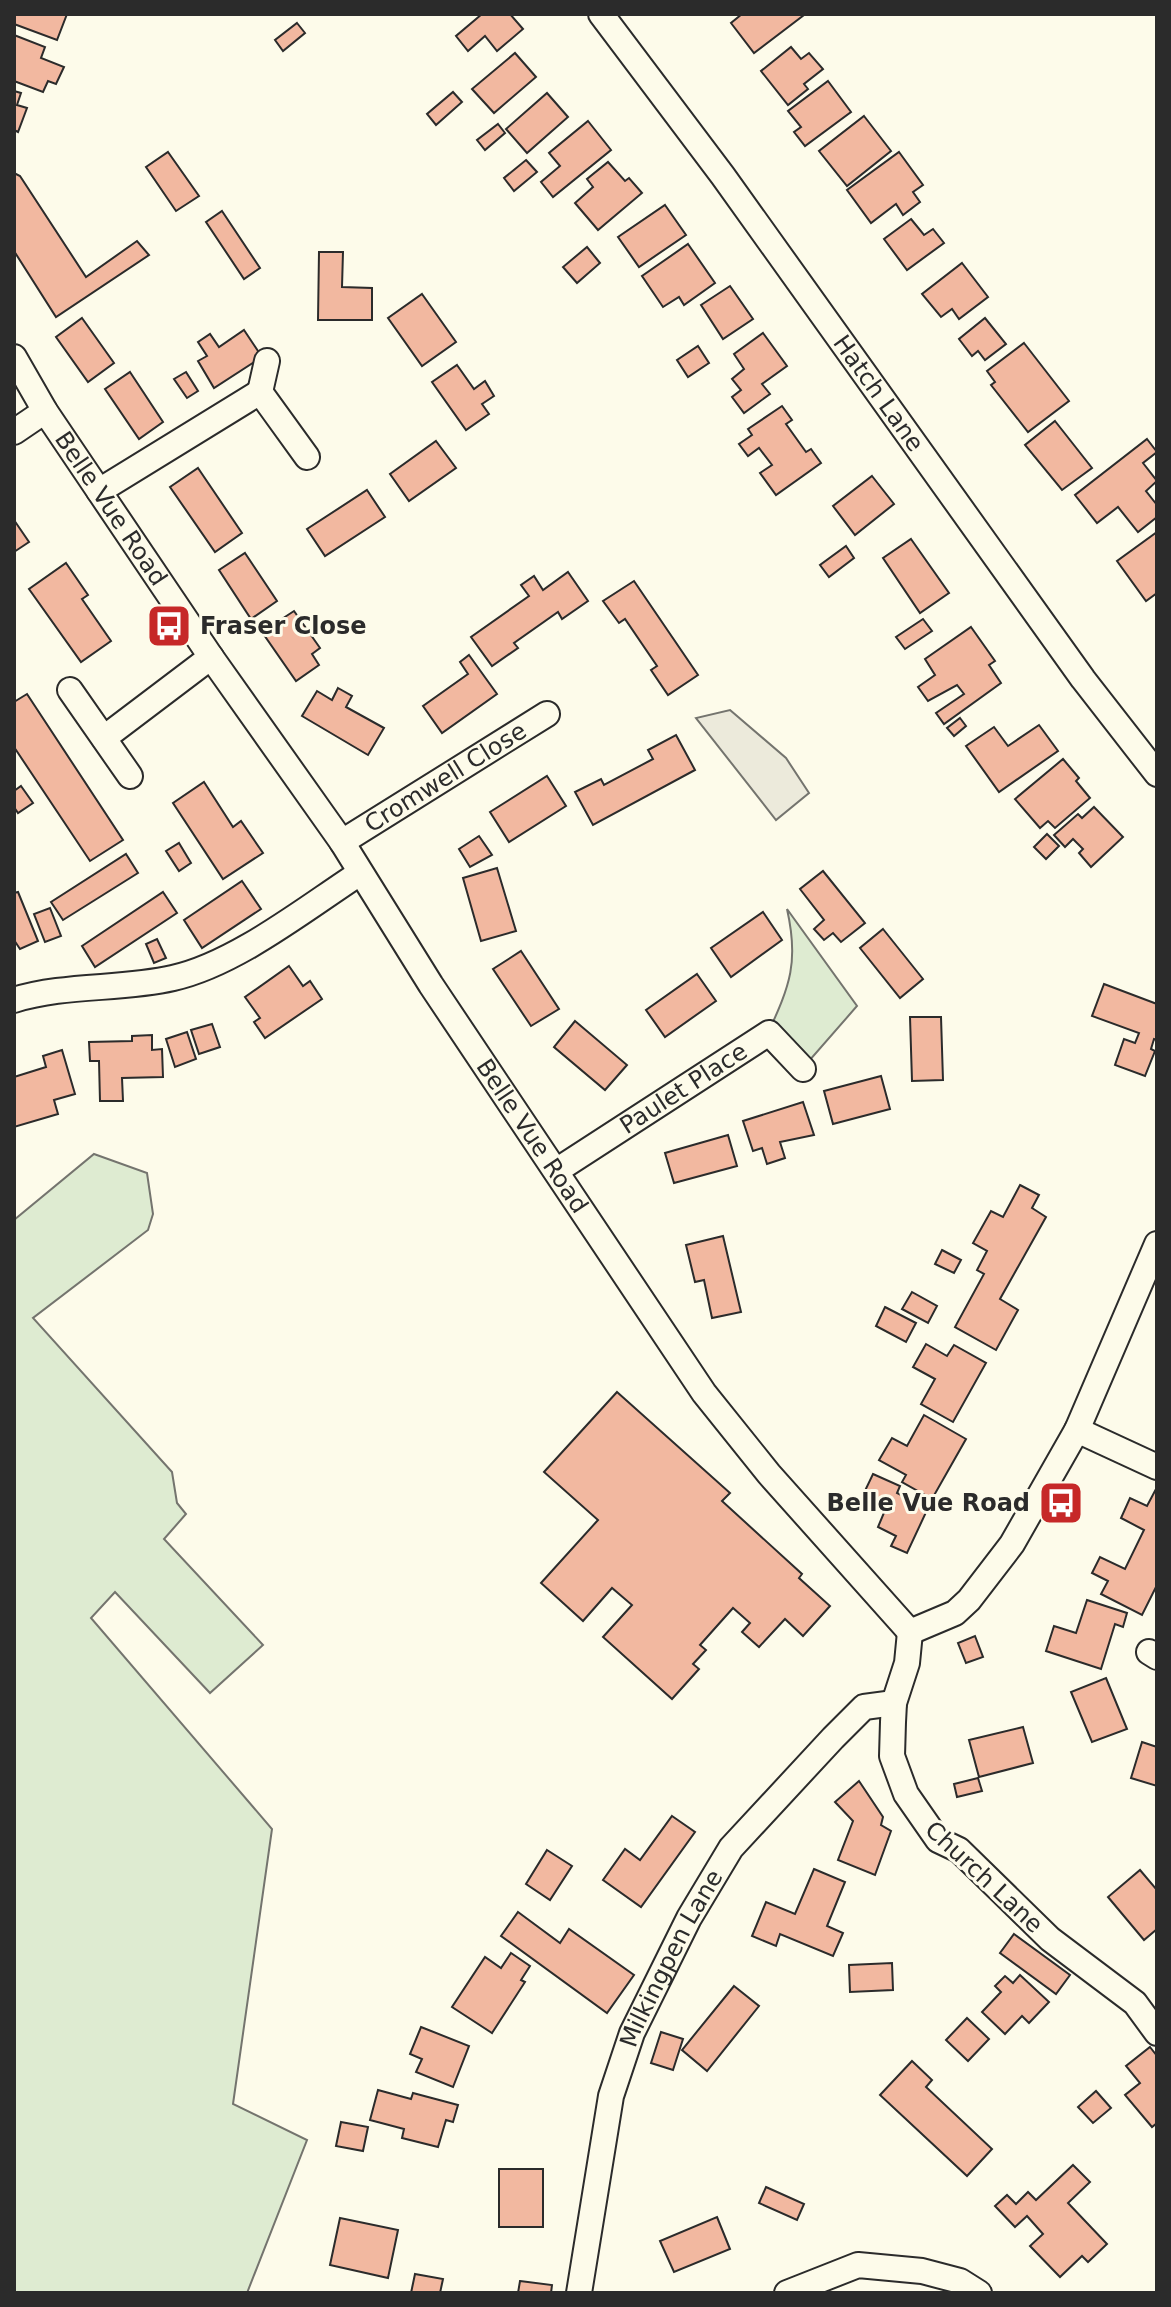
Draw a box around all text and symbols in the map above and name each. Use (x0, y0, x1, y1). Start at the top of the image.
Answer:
street label: Hatch Lane (827, 330, 930, 457)
street label: Belle Vue Road (49, 426, 173, 591)
bus stop icon: Fraser Close (145, 602, 193, 650)
place label: Fraser Close (200, 612, 367, 640)
street label: Cromwell Close (360, 717, 531, 838)
street label: Paulet Place (615, 1037, 752, 1140)
street label: Belle Vue Road (471, 1054, 594, 1219)
bus stop icon: Belle Vue Road (1037, 1479, 1085, 1527)
place label: Belle Vue Road (827, 1489, 1030, 1517)
street label: Church Lane (919, 1815, 1049, 1939)
street label: Milkingpen Lane (614, 1865, 729, 2051)

